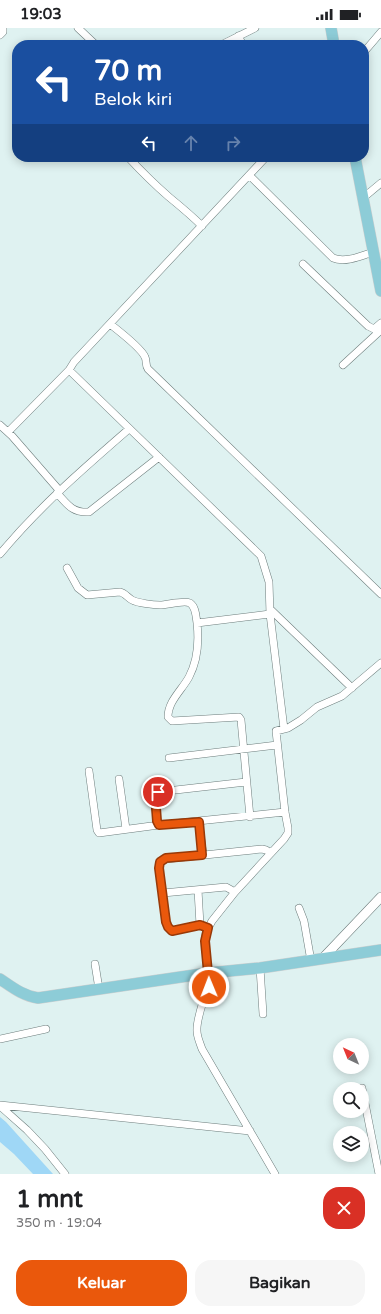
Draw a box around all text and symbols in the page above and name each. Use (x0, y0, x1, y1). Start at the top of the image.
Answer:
text: 19:03 (20, 5, 62, 23)
text: 70 m (94, 54, 162, 88)
icon: left (28, 56, 80, 108)
text: Belok kiri (94, 88, 172, 110)
icon: left (138, 132, 160, 154)
icon: ahead (180, 132, 202, 154)
icon: right (222, 132, 244, 154)
pin (141, 775, 175, 809)
icon: arrive (147, 781, 169, 803)
position arrow (188, 966, 230, 1008)
north arrow (333, 1038, 369, 1074)
map controls (333, 1038, 369, 1162)
button: search (333, 1082, 369, 1118)
button: layers (333, 1126, 369, 1162)
text: 1 mnt (16, 1185, 83, 1214)
button: close (323, 1187, 365, 1229)
text: 350 m · 19:04 (16, 1215, 102, 1231)
button: Keluar (16, 1260, 187, 1306)
button: Bagikan (195, 1260, 365, 1306)

